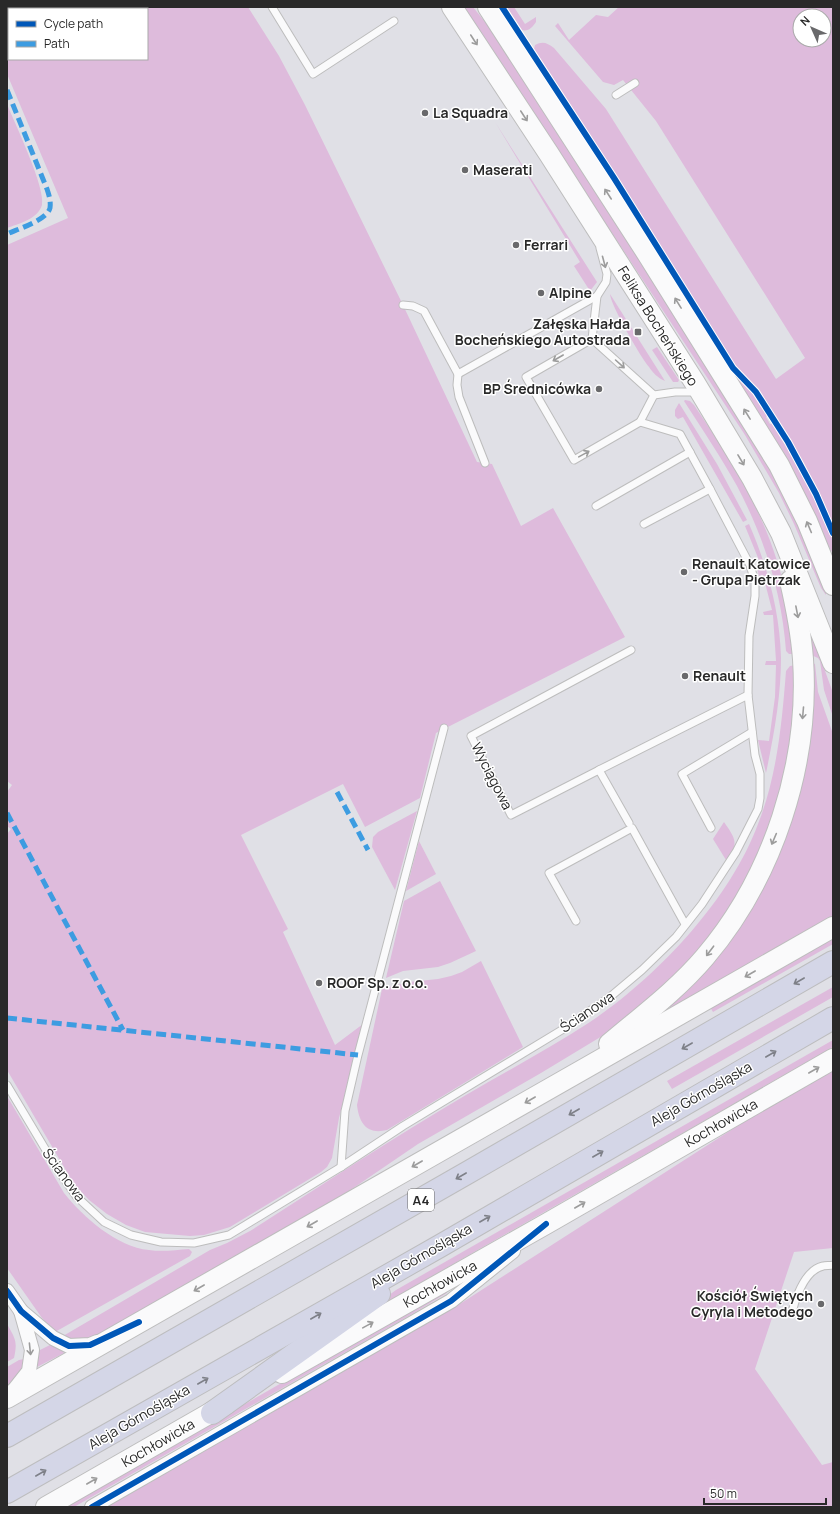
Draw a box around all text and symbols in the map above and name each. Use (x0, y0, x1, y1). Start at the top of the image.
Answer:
legend (8, 8, 148, 60)
north arrow (792, 8, 832, 48)
text: N (796, 12, 813, 29)
text: Cycle path (44, 15, 103, 32)
one-way arrow (470, 34, 478, 45)
text: Path (44, 35, 70, 52)
place label: La Squadra (433, 103, 508, 122)
marker: La Squadra (420, 108, 430, 118)
one-way arrow (520, 110, 528, 121)
place label: Maserati (473, 160, 533, 179)
marker: Maserati (460, 165, 470, 175)
one-way arrow (604, 188, 613, 199)
place label: Ferrari (524, 235, 568, 254)
marker: Ferrari (511, 240, 521, 250)
one-way arrow (601, 255, 608, 268)
street label: Feliksa Bocheńskiego (614, 262, 703, 389)
place label: Alpine (549, 283, 592, 302)
marker: Alpine (536, 288, 546, 298)
one-way arrow (674, 298, 682, 309)
place label: Załęska Hałda Bocheńskiego Autostrada (455, 314, 630, 349)
marker: Załęska Hałda Bocheńskiego Autostrada (633, 327, 643, 337)
one-way arrow (552, 355, 564, 363)
one-way arrow (615, 359, 625, 369)
place label: BP Średnicówka (483, 379, 591, 398)
marker: BP Średnicówka (594, 384, 604, 394)
one-way arrow (743, 409, 751, 420)
one-way arrow (578, 449, 590, 457)
one-way arrow (738, 454, 746, 466)
one-way arrow (805, 522, 812, 534)
place label: Renault Katowice - Grupa Pietrzak (692, 554, 810, 589)
marker: Renault Katowice - Grupa Pietrzak (679, 567, 689, 577)
one-way arrow (793, 605, 801, 618)
place label: Renault (693, 666, 746, 685)
marker: Renault (680, 671, 690, 681)
one-way arrow (799, 706, 806, 719)
street label: Wyciągowa (467, 739, 518, 813)
one-way arrow (770, 832, 778, 844)
one-way arrow (706, 945, 714, 956)
one-way arrow (745, 970, 757, 978)
place label: ROOF Sp. z o.o. (327, 973, 427, 992)
marker: ROOF Sp. z o.o. (314, 978, 324, 988)
one-way arrow (793, 978, 805, 986)
street label: Ścianowa (556, 986, 618, 1037)
one-way arrow (681, 1043, 693, 1051)
one-way arrow (765, 1049, 777, 1057)
street label: Aleja Górnośląska (646, 1057, 755, 1130)
one-way arrow (808, 1066, 820, 1074)
street label: Kochłowicka (681, 1094, 761, 1151)
one-way arrow (524, 1096, 536, 1104)
one-way arrow (568, 1108, 580, 1116)
street label: Ścianowa (39, 1144, 90, 1205)
one-way arrow (592, 1150, 604, 1158)
one-way arrow (411, 1161, 423, 1169)
one-way arrow (456, 1173, 468, 1181)
road number: A4 (408, 1189, 434, 1211)
one-way arrow (574, 1200, 586, 1208)
one-way arrow (479, 1215, 491, 1223)
street label: Aleja Górnośląska (366, 1219, 475, 1292)
one-way arrow (306, 1221, 318, 1229)
street label: Kochłowicka (399, 1255, 480, 1312)
one-way arrow (193, 1285, 205, 1293)
place label: Kościół Świętych Cyryla i Metodego (691, 1286, 813, 1321)
marker: Kościół Świętych Cyryla i Metodego (816, 1299, 826, 1309)
one-way arrow (310, 1312, 322, 1320)
one-way arrow (362, 1320, 374, 1328)
one-way arrow (26, 1342, 34, 1355)
one-way arrow (197, 1376, 209, 1384)
street label: Aleja Górnośląska (84, 1380, 193, 1453)
street label: Kochłowicka (118, 1414, 198, 1471)
one-way arrow (35, 1468, 47, 1476)
one-way arrow (86, 1476, 98, 1484)
scale bar (704, 1480, 826, 1506)
text: 50 m (710, 1485, 737, 1502)

